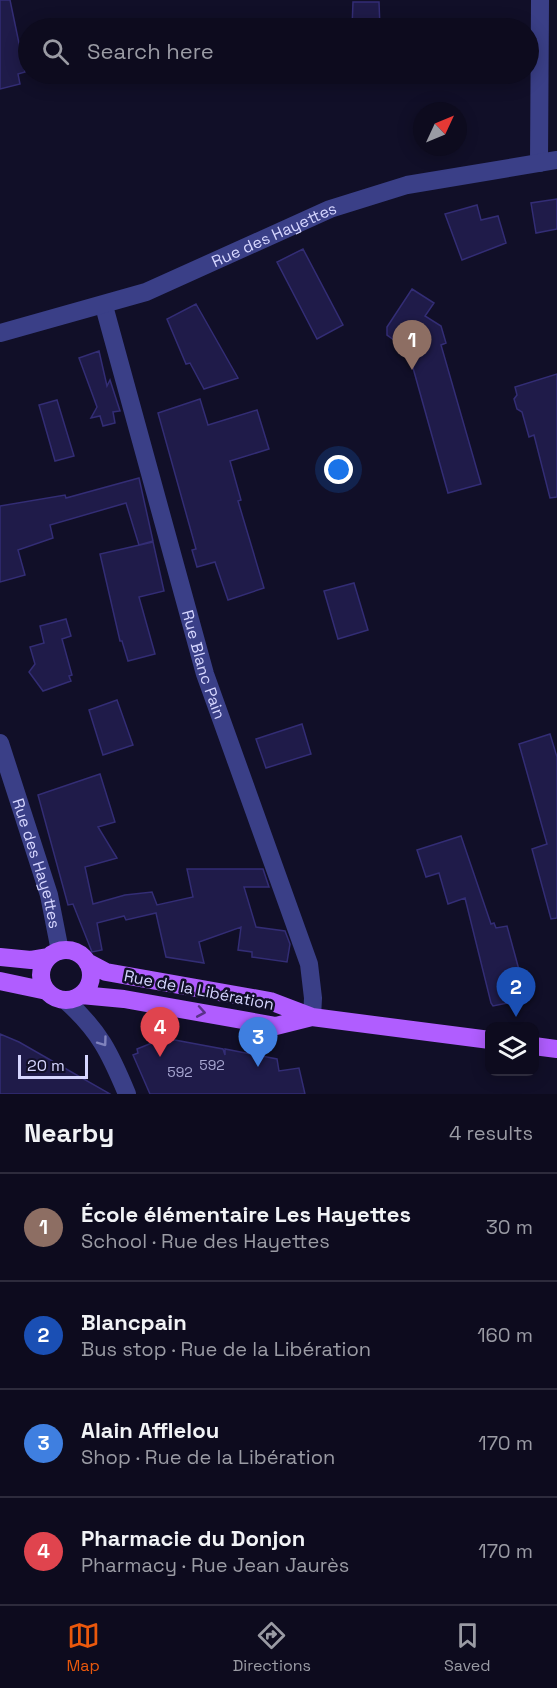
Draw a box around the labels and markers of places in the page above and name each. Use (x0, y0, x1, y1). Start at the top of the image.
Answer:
pin: 1 (392, 320, 432, 370)
pin: 2 (496, 968, 536, 1017)
pin: 4 (140, 1008, 180, 1057)
pin: 3 (238, 1018, 278, 1067)

